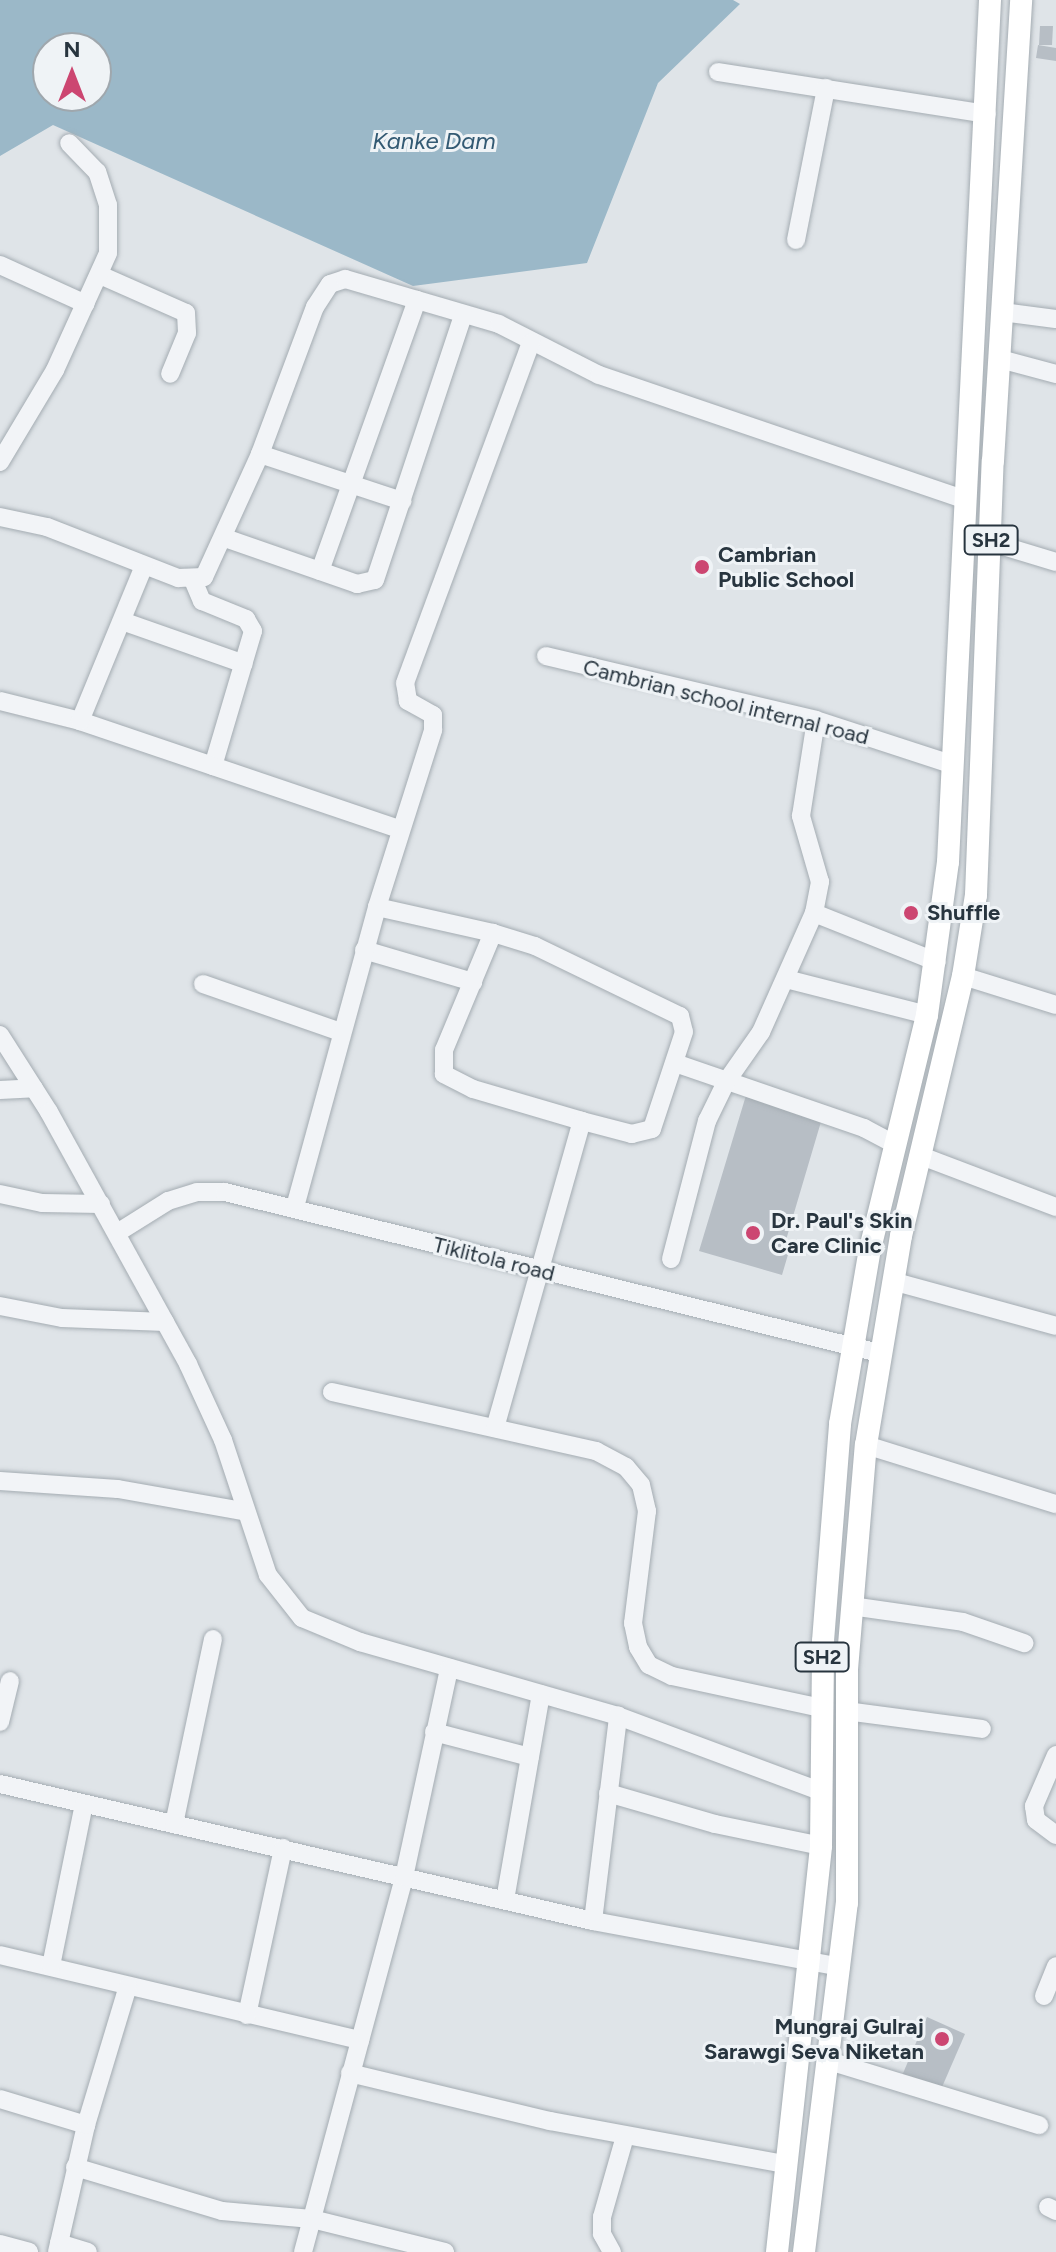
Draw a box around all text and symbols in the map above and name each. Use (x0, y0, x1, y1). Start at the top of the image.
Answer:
north arrow (32, 32, 112, 112)
text: N (63, 36, 81, 63)
water label: Kanke Dam (372, 127, 496, 155)
road number: SH2 (963, 524, 1019, 556)
place label: Cambrian Public School (718, 541, 854, 592)
marker: Cambrian Public School (693, 558, 711, 576)
street label: Cambrian school internal road (580, 654, 872, 750)
place label: Shuffle (927, 900, 1000, 926)
marker: Shuffle (902, 904, 920, 922)
place label: Dr. Paul's Skin Care Clinic (771, 1207, 912, 1258)
marker: Dr. Paul's Skin Care Clinic (742, 1222, 764, 1244)
street label: Tiklitola road (430, 1231, 558, 1287)
road number: SH2 (794, 1641, 850, 1673)
place label: Mungraj Gulraj Sarawgi Seva Niketan (704, 2013, 924, 2064)
marker: Mungraj Gulraj Sarawgi Seva Niketan (931, 2028, 953, 2050)

